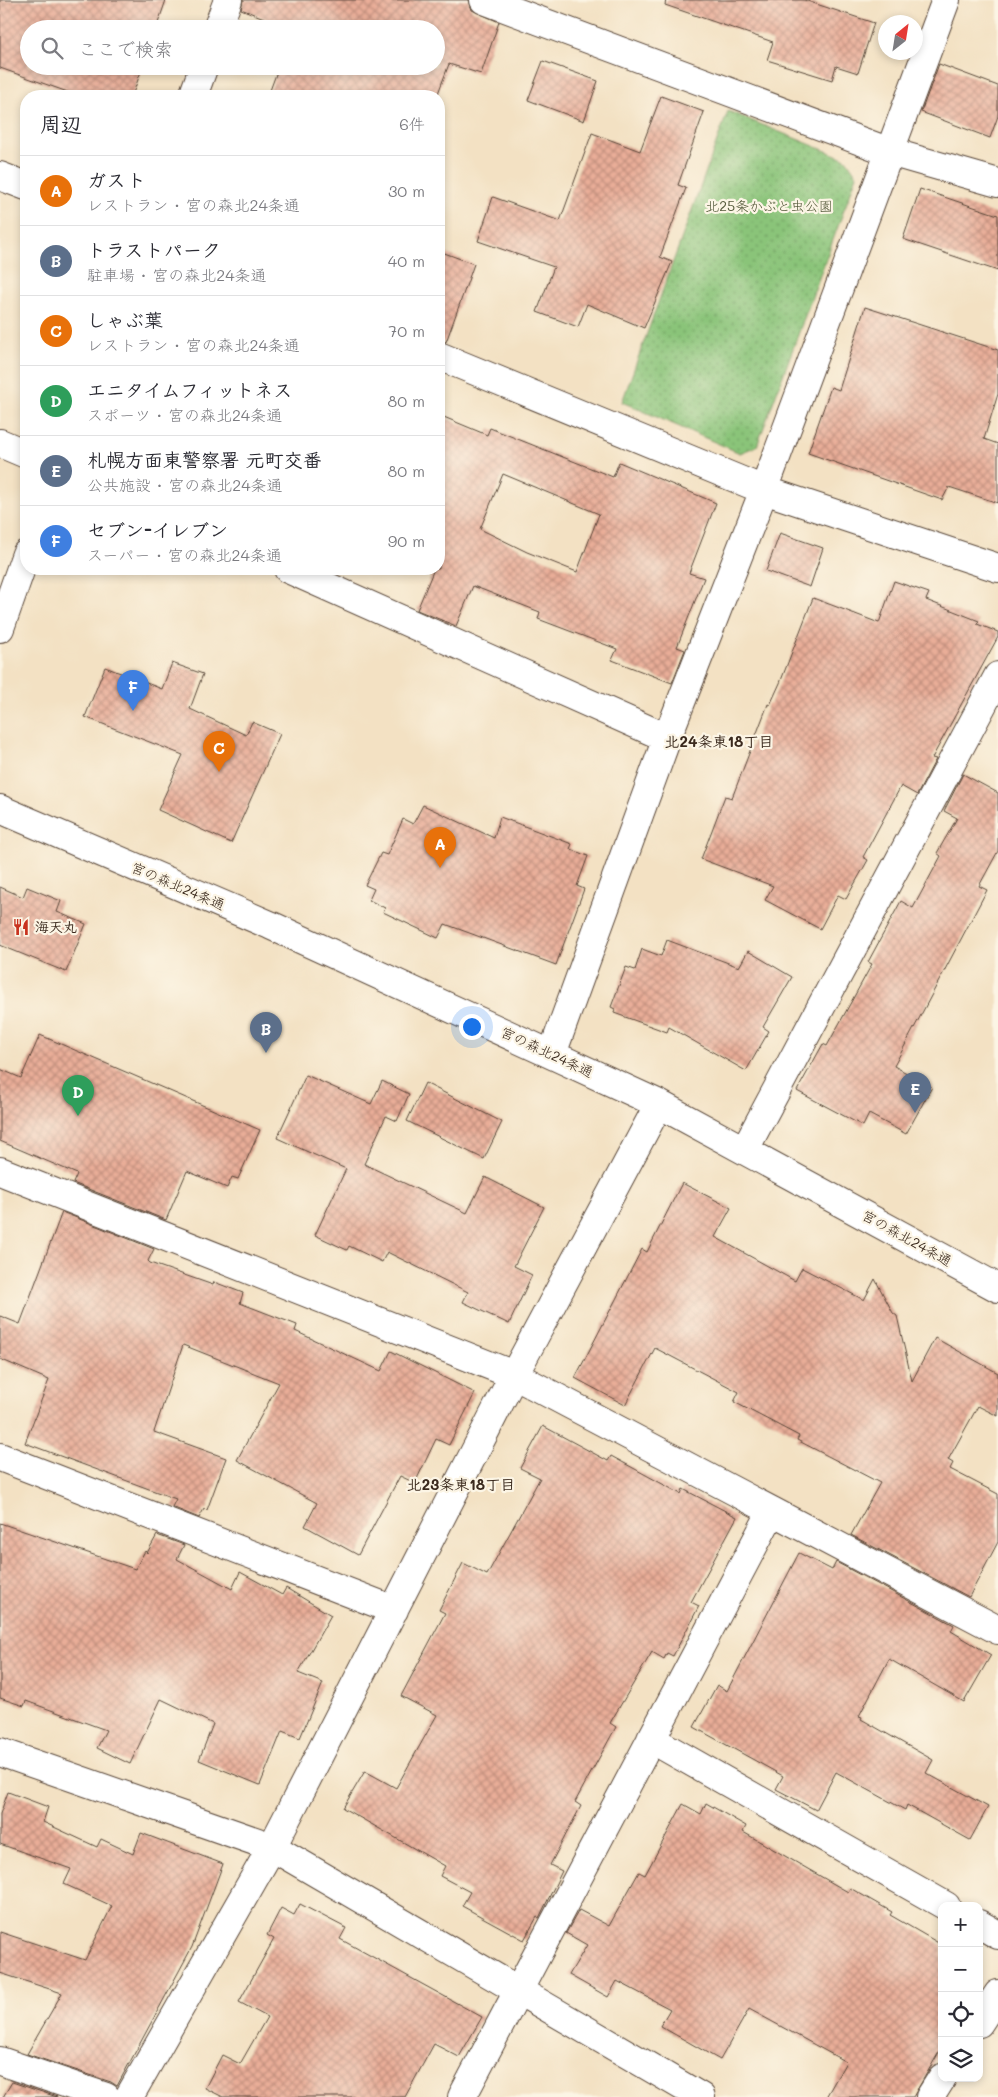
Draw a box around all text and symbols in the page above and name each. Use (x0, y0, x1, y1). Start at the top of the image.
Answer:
north arrow (878, 15, 923, 60)
search box (20, 20, 445, 75)
icon: search (38, 34, 66, 62)
text: ここで検索 (78, 36, 173, 61)
text: 周辺 (40, 110, 82, 137)
text: 6件 (399, 113, 425, 134)
text: ガスト (87, 167, 146, 192)
text: A (50, 180, 62, 201)
text: 30 m (388, 180, 425, 201)
text: レストラン · 宮の森北24条通 (87, 194, 300, 215)
park label: 北25条かぶと虫公園 (705, 196, 833, 215)
text: トラストパーク (87, 237, 221, 262)
text: B (51, 250, 61, 271)
text: 40 m (388, 250, 425, 271)
text: 駐車場 · 宮の森北24条通 (87, 264, 267, 285)
text: しゃぶ葉 (87, 307, 163, 332)
text: C (50, 320, 62, 341)
text: 70 m (388, 320, 425, 341)
text: レストラン · 宮の森北24条通 (87, 334, 300, 355)
text: エニタイムフィットネス (87, 377, 292, 402)
text: D (50, 390, 62, 411)
text: 80 m (388, 390, 425, 411)
text: スポーツ · 宮の森北24条通 (87, 404, 282, 425)
text: 札幌方面東警察署 元町交番 (87, 447, 322, 472)
text: E (51, 460, 61, 481)
text: 80 m (388, 460, 425, 481)
text: 公共施設 · 宮の森北24条通 (87, 474, 283, 495)
text: セブン-イレブン (87, 517, 228, 542)
text: F (51, 530, 61, 551)
text: 90 m (388, 530, 425, 551)
text: スーパー · 宮の森北24条通 (87, 544, 282, 565)
pin: F (117, 670, 149, 711)
pin: C (203, 731, 235, 772)
district label: 北24条東18丁目 (665, 731, 773, 751)
pin: A (424, 827, 456, 868)
street label: 宮の森北24条通 (128, 857, 228, 914)
restaurant icon: 海天丸 (11, 917, 31, 937)
place label: 海天丸 (35, 917, 77, 936)
pin: B (250, 1012, 282, 1053)
your location (459, 1014, 485, 1040)
street label: 宮の森北24条通 (498, 1022, 597, 1081)
pin: E (899, 1072, 931, 1113)
pin: D (62, 1075, 94, 1116)
street label: 宮の森北24条通 (859, 1205, 956, 1270)
district label: 北23条東18丁目 (407, 1474, 515, 1494)
map controls (938, 1902, 983, 2082)
button: + (938, 1902, 983, 1947)
button: − (938, 1947, 983, 1992)
button: locate (938, 1992, 983, 2037)
button: layers (938, 2037, 983, 2082)

